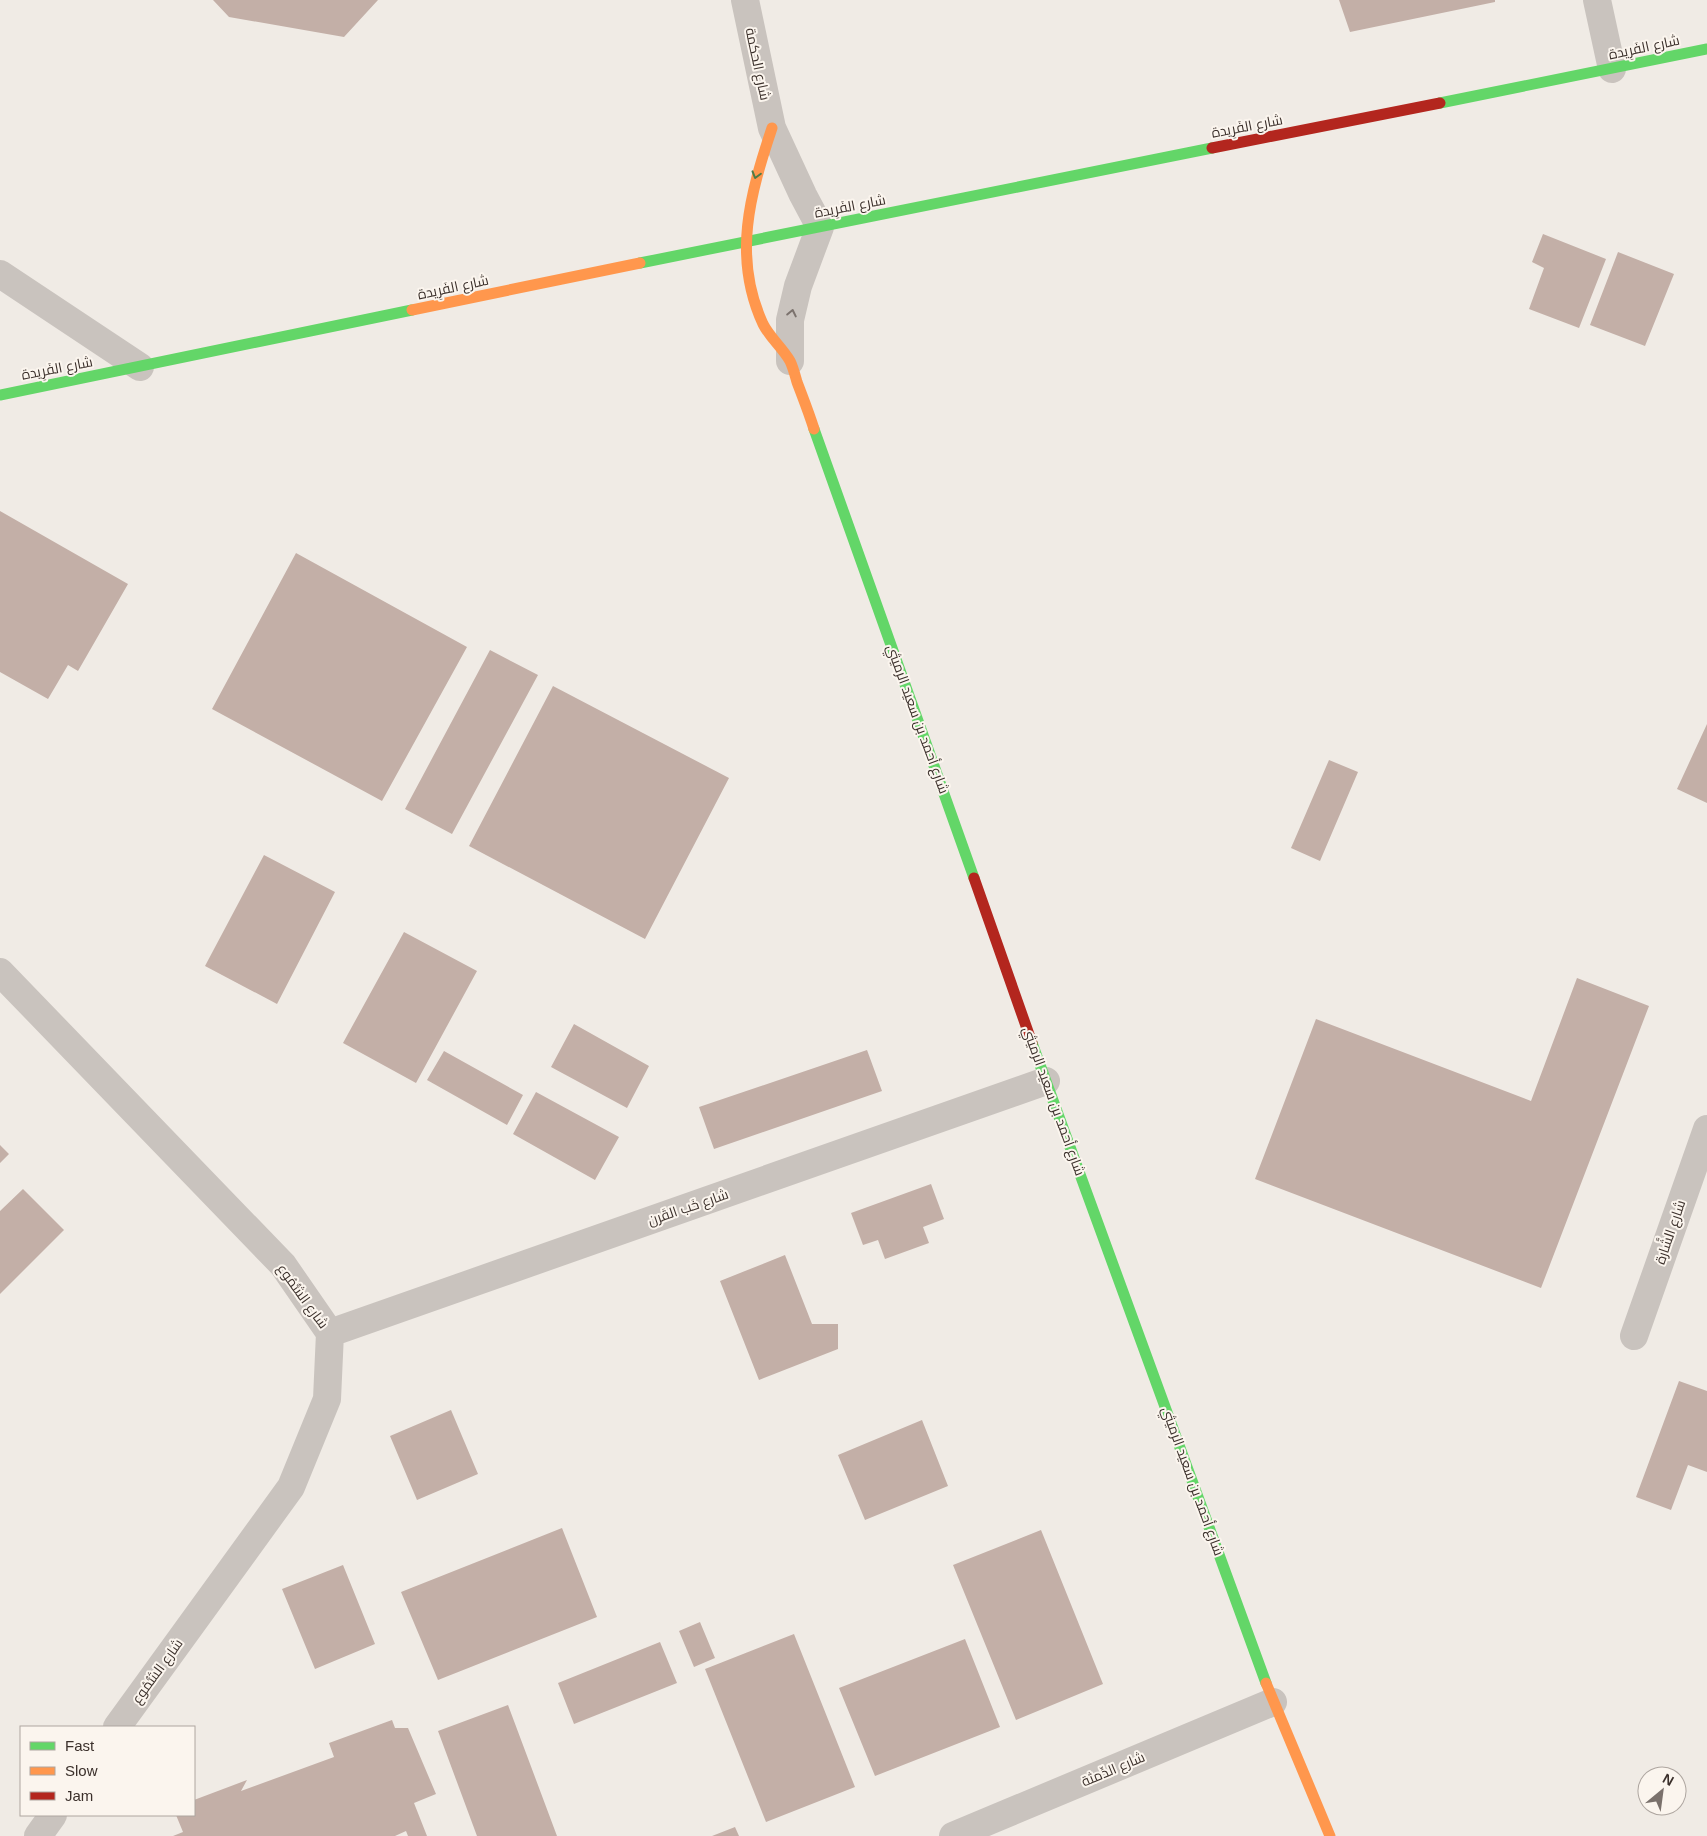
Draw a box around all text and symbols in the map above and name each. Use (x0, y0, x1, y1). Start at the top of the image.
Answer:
street label: شارع الحكمة (742, 26, 774, 102)
street label: شارع الفَرِيدة (1607, 32, 1681, 64)
street label: شارع الفَرِيدة (1210, 111, 1284, 142)
one-way arrow (752, 170, 762, 178)
street label: شارع الفَرِيدة (813, 191, 887, 222)
street label: شارع الفَرِيدة (416, 272, 490, 304)
one-way arrow (786, 308, 796, 317)
street label: شارع الفَرِيدة (20, 353, 94, 384)
street label: شارع أحمد بن سعيد الرميثي (880, 642, 953, 797)
street label: شارع أحمد بن سعيد الرميثي (1016, 1024, 1089, 1179)
street label: شارع خَب القَرن (646, 1186, 731, 1229)
street label: شارع الشَّارة (1648, 1197, 1689, 1266)
street label: شارع الشُّمُوع (273, 1261, 332, 1332)
street label: شارع أحمد بن سعيد الرميثي (1155, 1404, 1228, 1559)
street label: شارع الشُّمُوع (128, 1636, 187, 1707)
legend (20, 1726, 195, 1816)
text: Fast (65, 1737, 95, 1754)
street label: شارع الدِّمثة (1079, 1748, 1147, 1790)
text: Slow (65, 1762, 98, 1779)
north arrow (1637, 1766, 1687, 1816)
text: N (1660, 1770, 1677, 1789)
text: Jam (65, 1787, 93, 1804)

